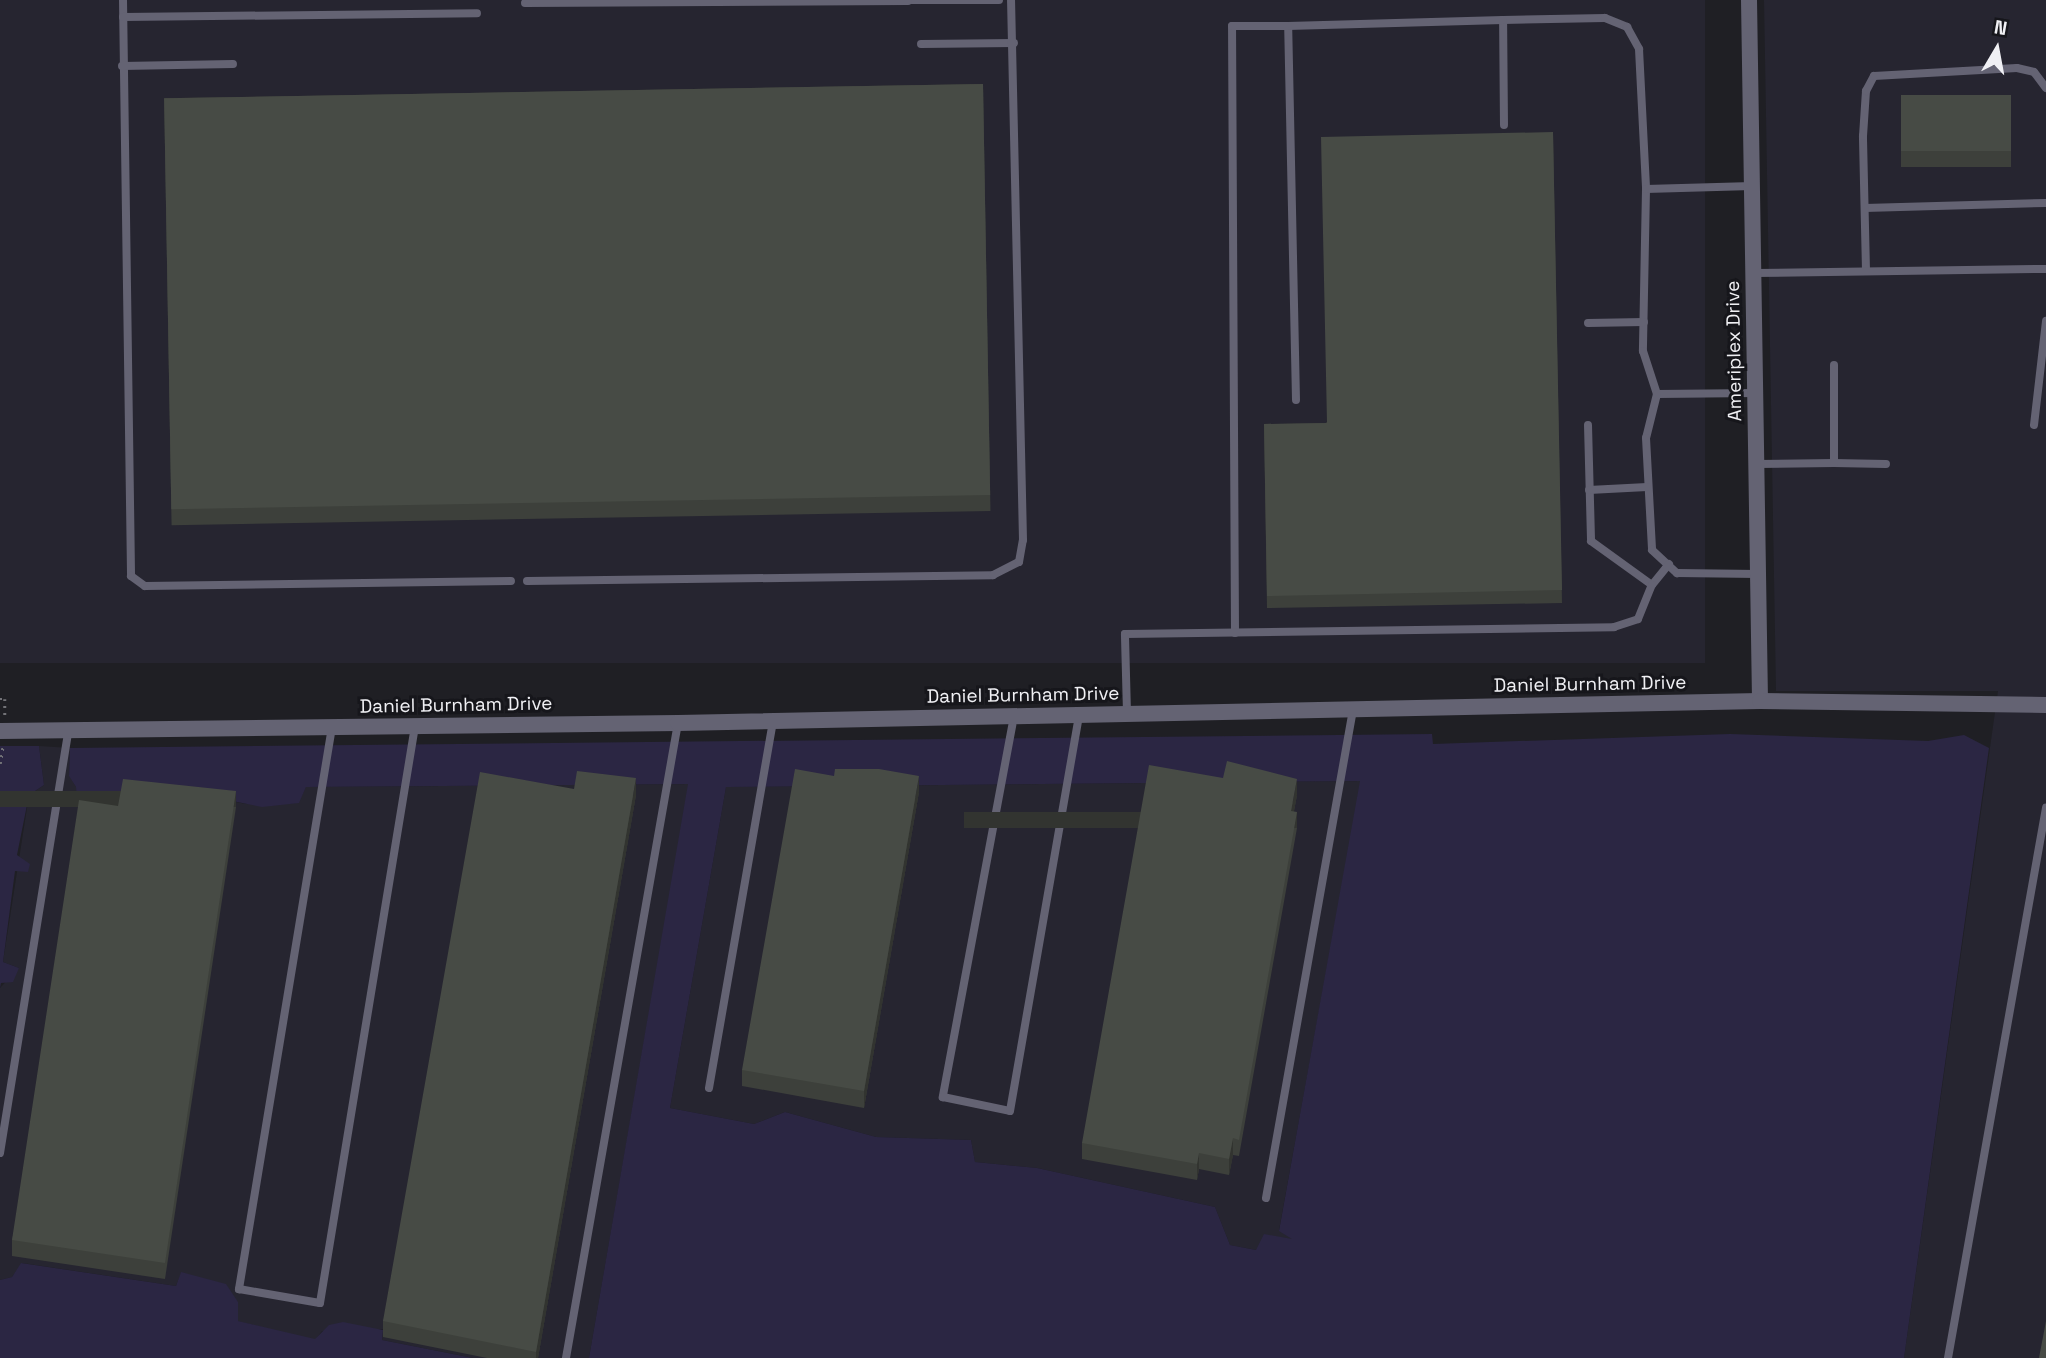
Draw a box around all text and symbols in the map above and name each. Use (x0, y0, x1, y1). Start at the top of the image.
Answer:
north arrow (1962, 14, 2032, 84)
text: N (1992, 14, 2009, 41)
street label: Ameriplex Drive (1721, 281, 1747, 421)
street label: Daniel Burnham Drive (1493, 671, 1687, 697)
street label: Daniel Burnham Drive (926, 682, 1120, 708)
street label: Daniel Burnham Drive (359, 692, 553, 718)

